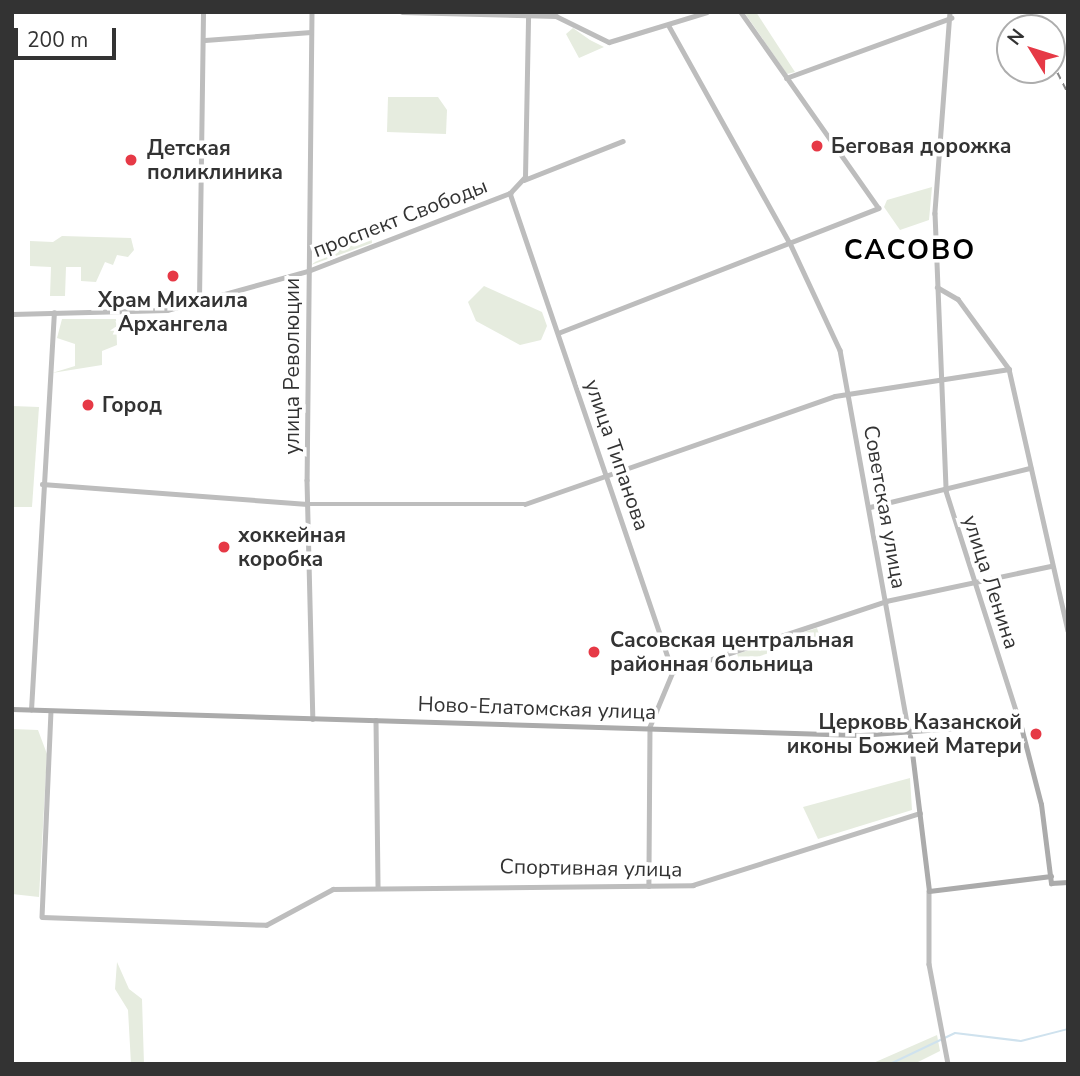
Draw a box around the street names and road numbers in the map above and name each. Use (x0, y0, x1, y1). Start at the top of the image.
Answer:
street label: проспект Свободы (309, 173, 491, 263)
street label: улица Революции (279, 278, 305, 454)
street label: улица Типанова (579, 376, 655, 534)
street label: Советская улица (858, 423, 912, 591)
street label: улица Ленина (958, 512, 1024, 652)
street label: Ново-Елатомская улица (417, 691, 657, 725)
street label: Спортивная улица (499, 854, 683, 882)

